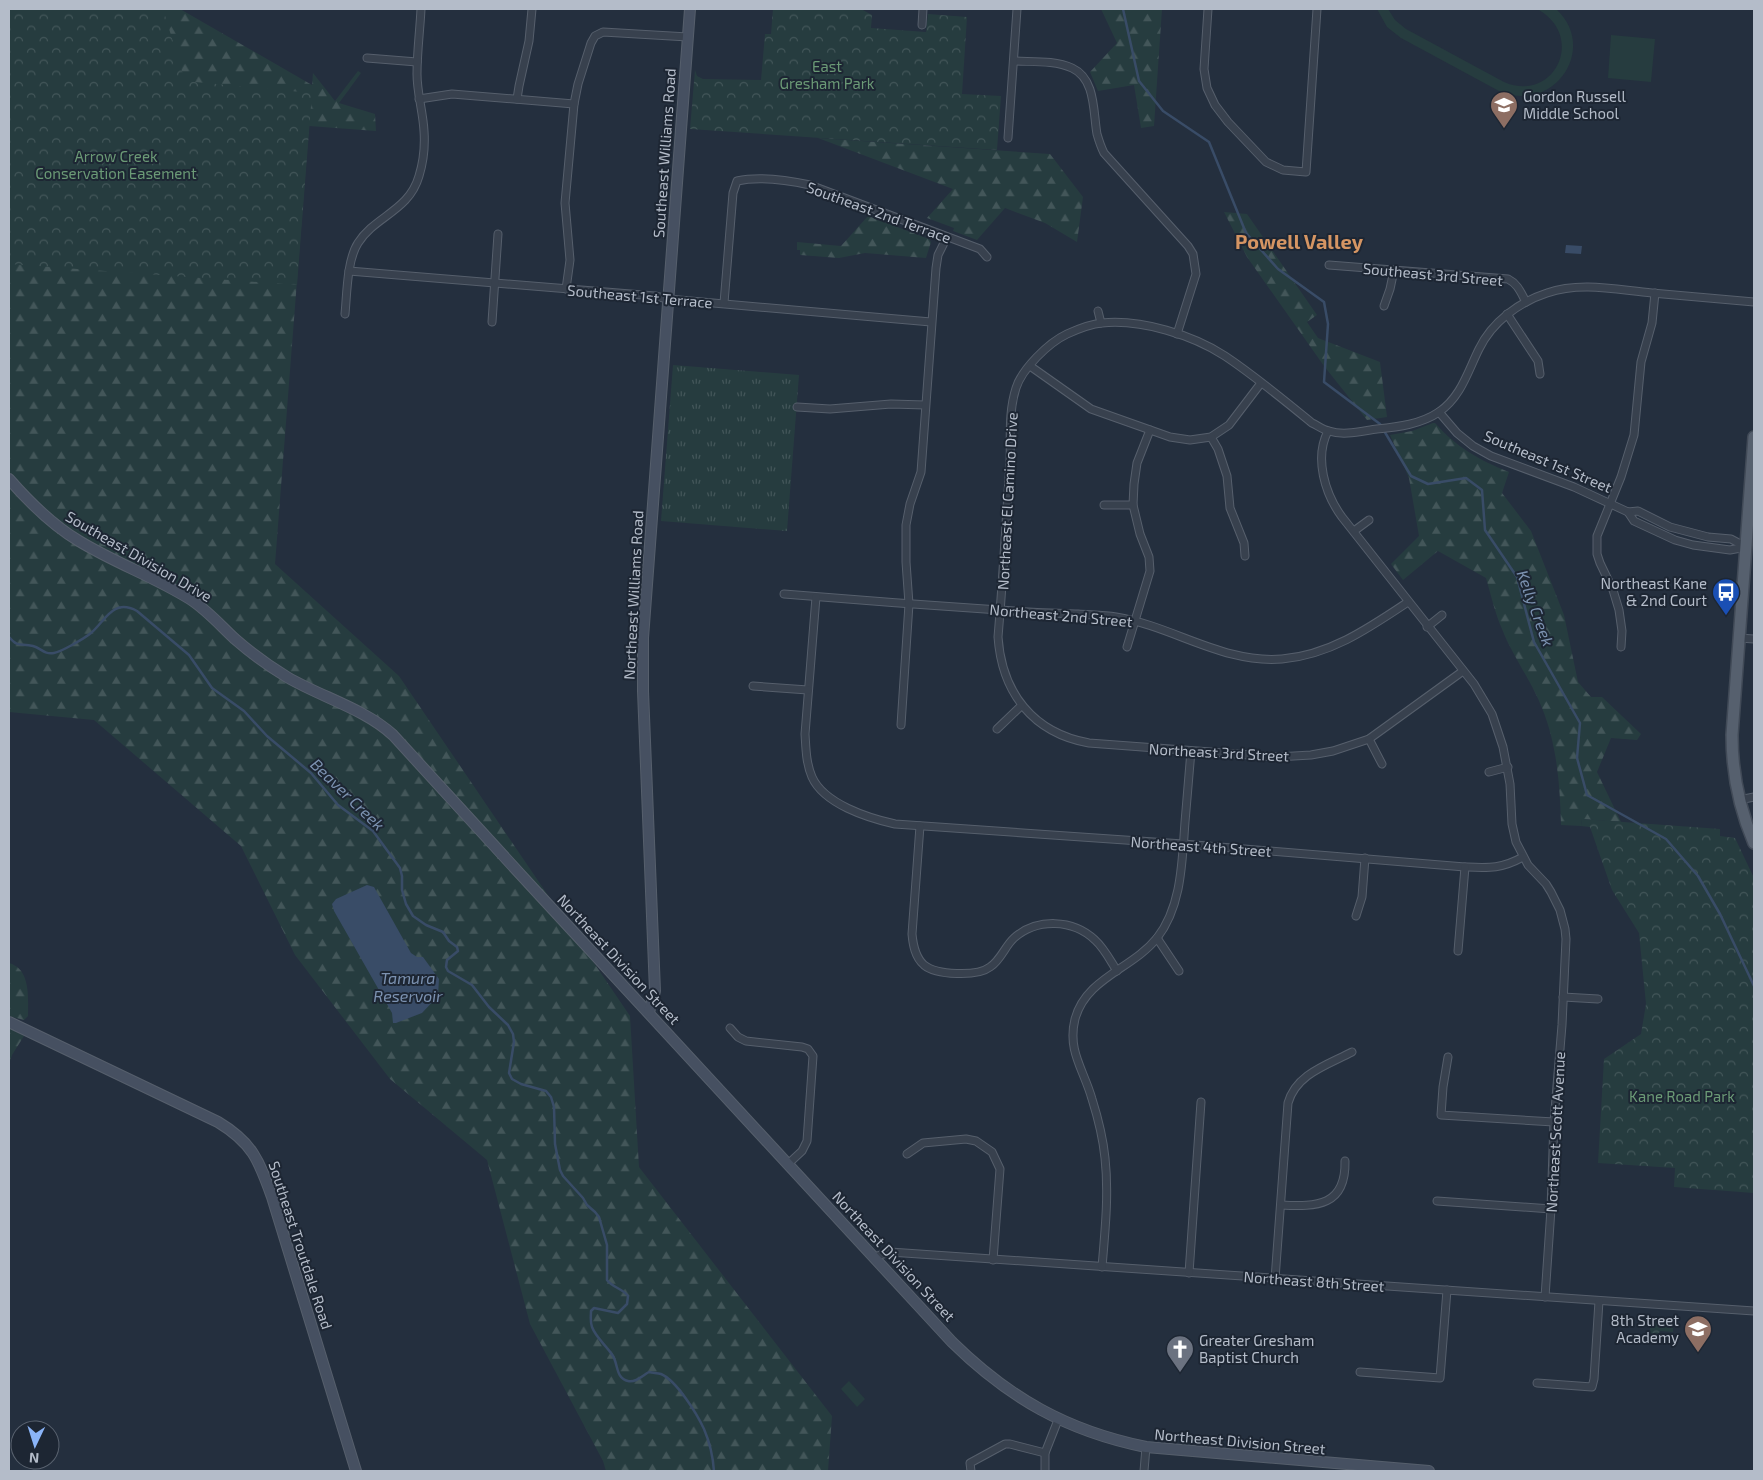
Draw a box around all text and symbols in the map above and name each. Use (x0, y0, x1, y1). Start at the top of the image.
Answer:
park label: East Gresham Park (779, 57, 875, 92)
street label: Southeast Williams Road (649, 68, 679, 238)
place label: Gordon Russell Middle School (1523, 87, 1627, 122)
school or university icon: Gordon Russell Middle School (1489, 90, 1519, 129)
park label: Arrow Creek Conservation Easement (35, 147, 197, 182)
street label: Southeast 2nd Terrace (804, 178, 954, 246)
district label: Powell Valley (1235, 229, 1364, 254)
street label: Southeast 3rd Street (1362, 259, 1504, 289)
street label: Southeast 1st Terrace (567, 281, 713, 311)
street label: Northeast El Camino Drive (993, 412, 1021, 590)
street label: Southeast 1st Street (1481, 426, 1615, 496)
street label: Southeast Division Drive (63, 507, 215, 605)
street label: Northeast Williams Road (620, 510, 646, 680)
water label: Kelly Creek (1512, 567, 1559, 649)
place label: Northeast Kane & 2nd Court (1601, 574, 1707, 609)
bus stop icon: Northeast Kane & 2nd Court (1711, 577, 1741, 616)
street label: Northeast 2nd Street (989, 600, 1133, 630)
street label: Northeast 3rd Street (1148, 739, 1290, 765)
water label: Beaver Creek (307, 754, 389, 834)
street label: Northeast 4th Street (1130, 832, 1272, 860)
street label: Northeast Division Street (554, 890, 684, 1028)
water label: Tamura Reservoir (373, 968, 443, 1005)
street label: Northeast Scott Avenue (1542, 1051, 1568, 1213)
park label: Kane Road Park (1629, 1087, 1735, 1105)
street label: Southeast Troutdale Road (265, 1159, 337, 1331)
street label: Northeast Division Street (829, 1187, 959, 1325)
street label: Northeast 8th Street (1243, 1267, 1385, 1295)
place label: 8th Street Academy (1610, 1311, 1679, 1346)
school or university icon: 8th Street Academy (1683, 1314, 1713, 1353)
place label: Greater Gresham Baptist Church (1199, 1331, 1314, 1366)
church icon: Greater Gresham Baptist Church (1165, 1334, 1195, 1373)
north arrow (10, 1420, 60, 1470)
street label: Northeast Division Street (1154, 1425, 1326, 1457)
text: N (28, 1450, 40, 1467)

